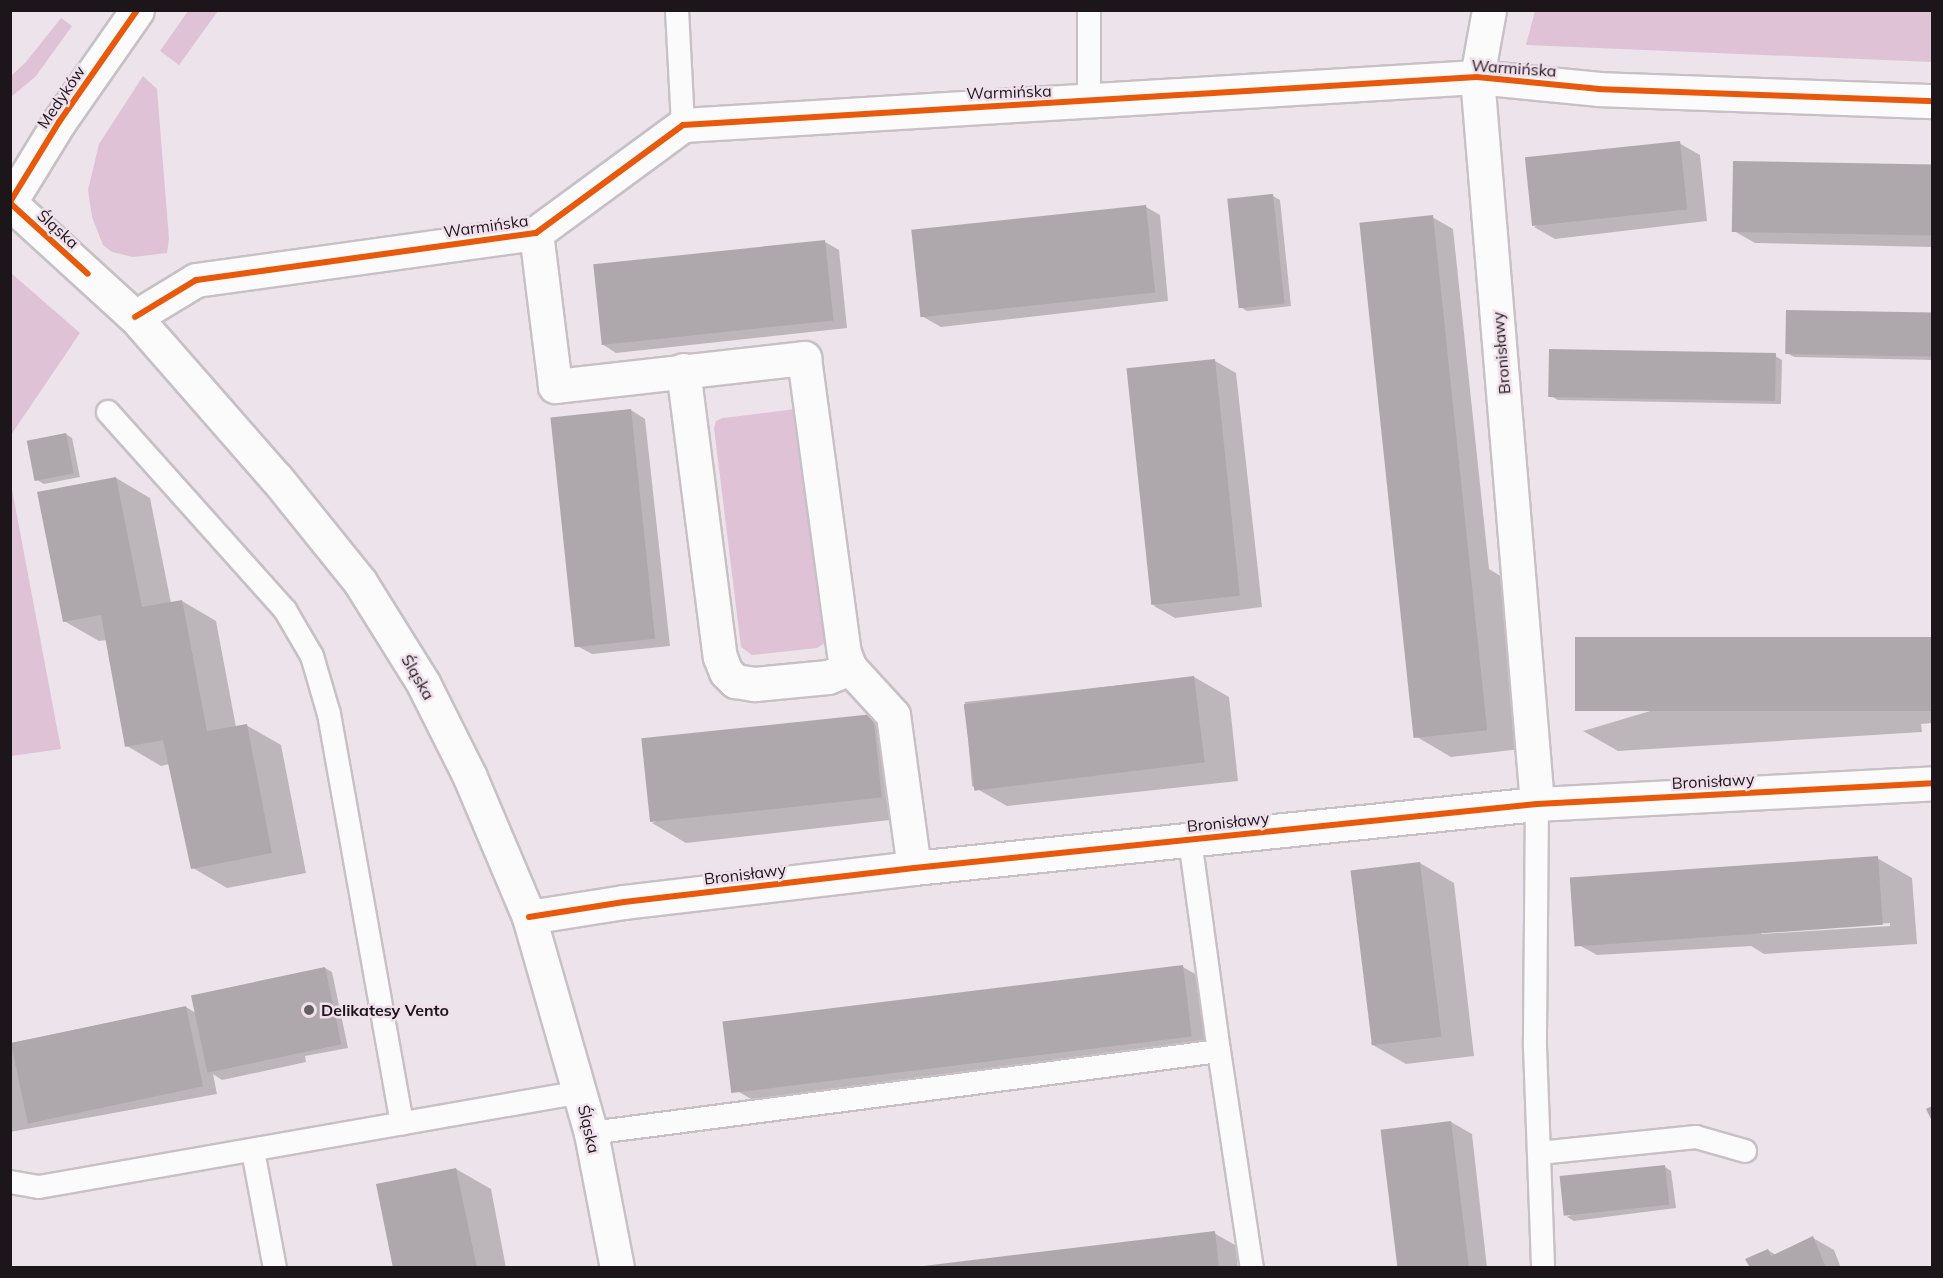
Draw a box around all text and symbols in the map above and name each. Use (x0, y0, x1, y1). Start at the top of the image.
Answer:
street label: Warmińska (1471, 55, 1557, 81)
street label: Medyków (33, 62, 89, 132)
street label: Warmińska (966, 81, 1052, 103)
street label: Śląska (33, 205, 83, 253)
street label: Warmińska (442, 211, 530, 241)
street label: Bronisławy (1488, 311, 1514, 395)
street label: Śląska (397, 651, 439, 703)
street label: Bronisławy (1671, 769, 1755, 793)
street label: Bronisławy (1186, 808, 1270, 836)
street label: Bronisławy (703, 859, 787, 889)
place label: Delikatesy Vento (321, 1000, 449, 1020)
marker: Delikatesy Vento (302, 1003, 316, 1017)
street label: Śląska (574, 1103, 604, 1155)

